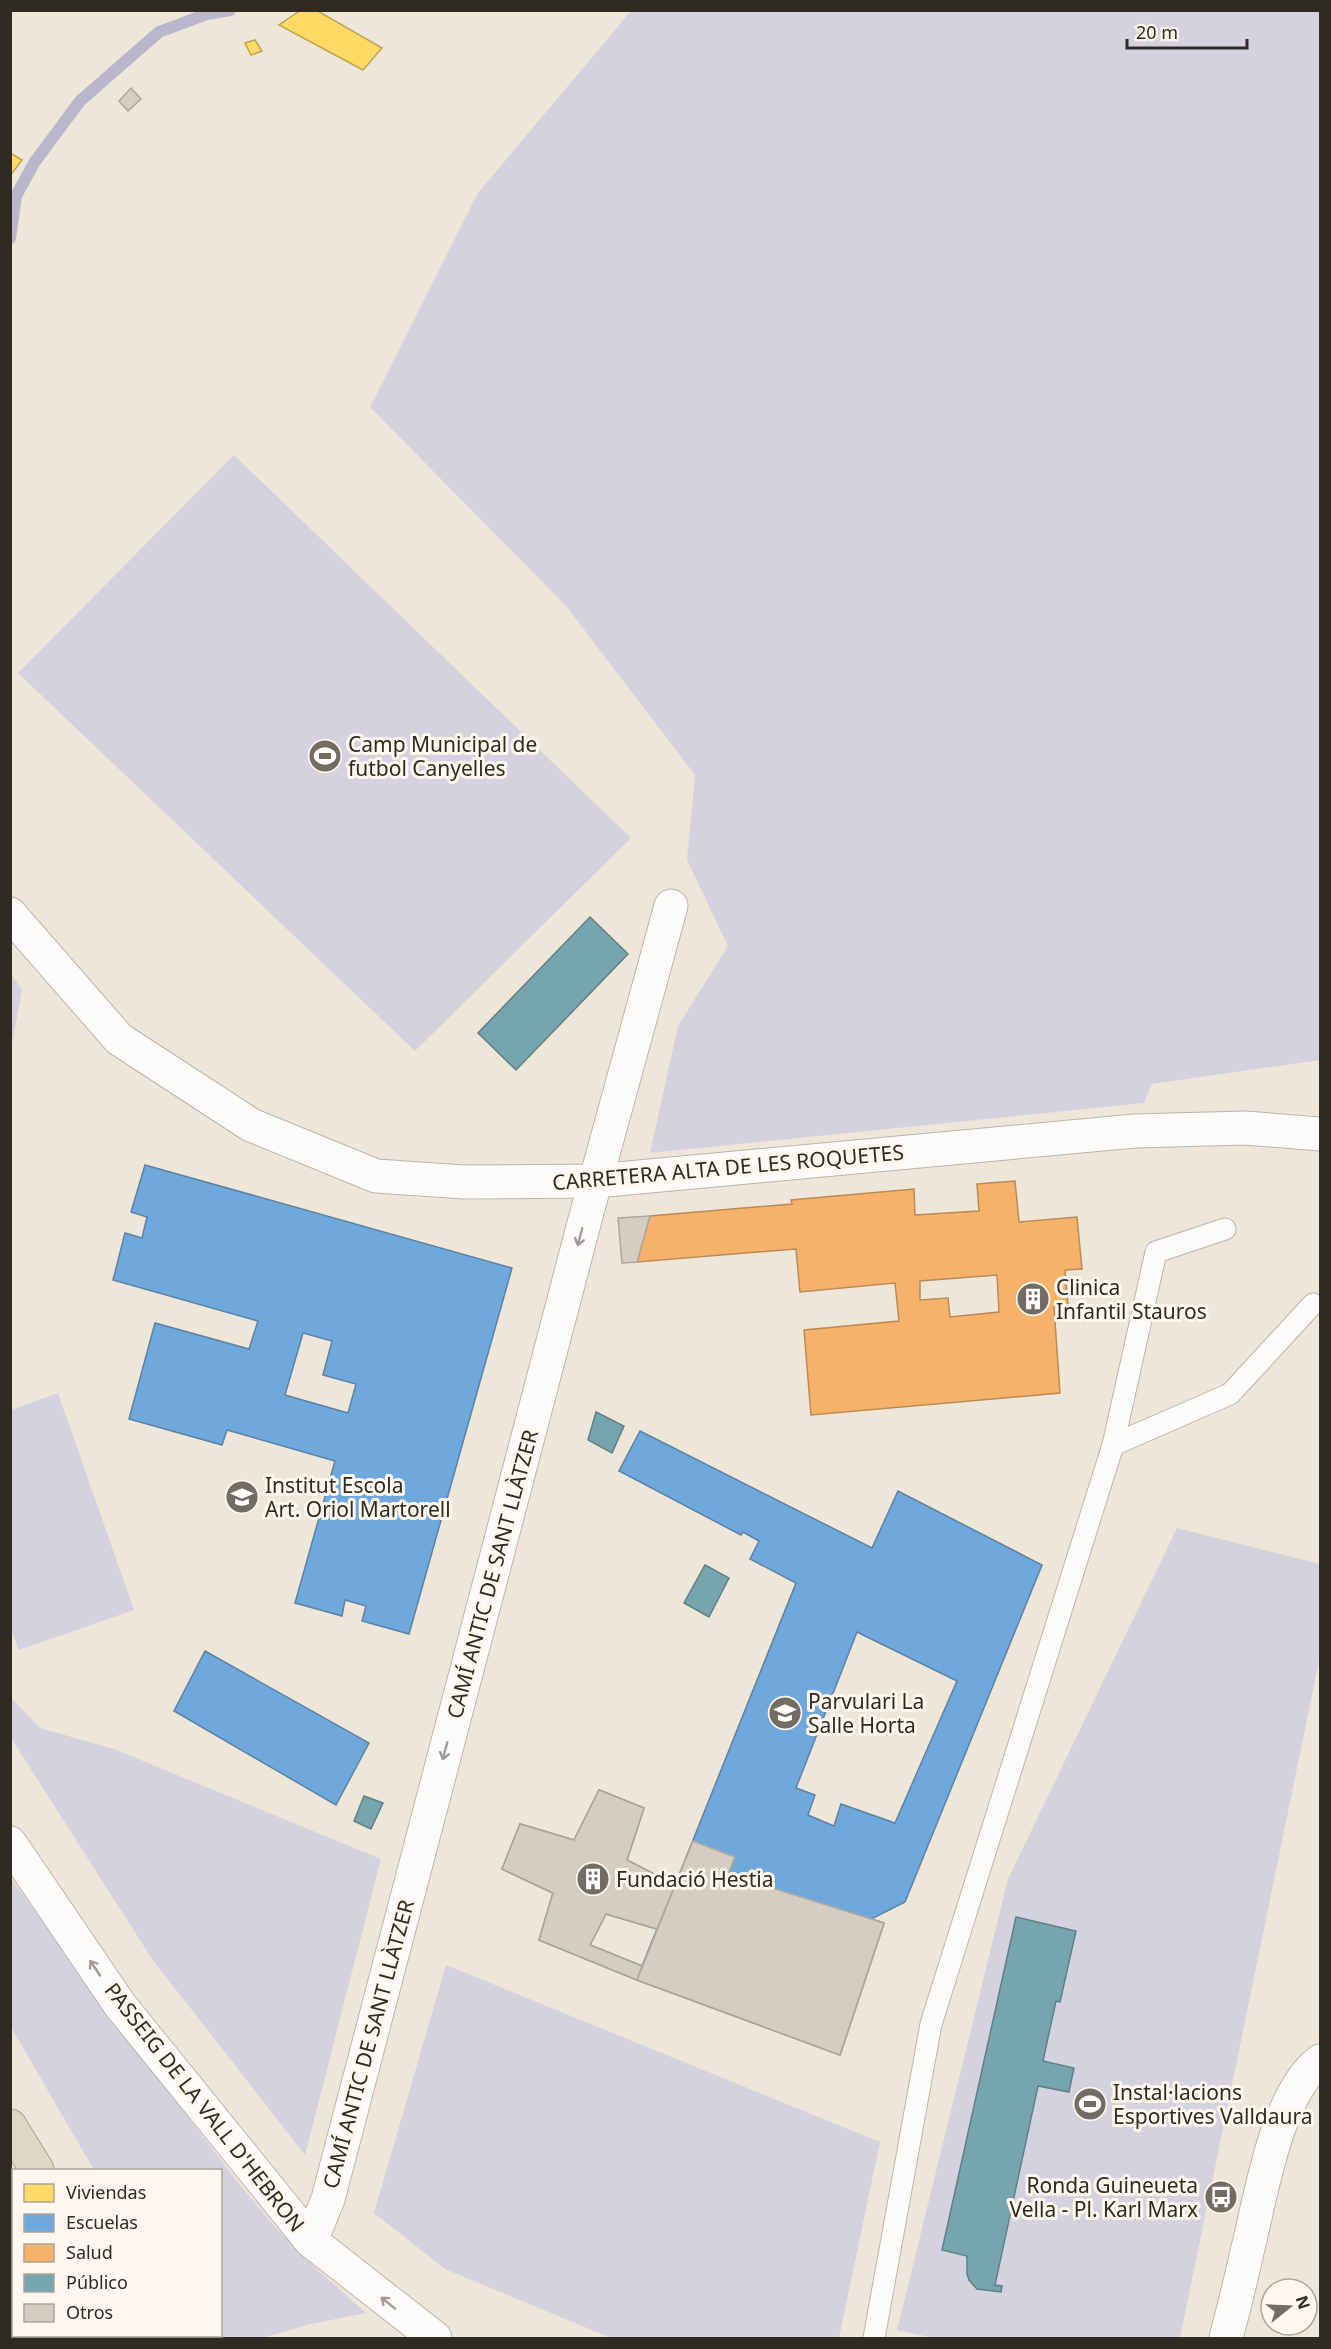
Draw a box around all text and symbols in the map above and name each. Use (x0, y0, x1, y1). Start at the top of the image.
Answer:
scale bar (1127, 12, 1247, 50)
text: 20 m (1136, 20, 1178, 44)
place label: Camp Municipal de futbol Canyelles (348, 730, 537, 782)
sports icon: Camp Municipal de futbol Canyelles (307, 738, 343, 774)
street label: CARRETERA ALTA DE LES ROQUETES (551, 1138, 905, 1196)
one-way arrow (574, 1227, 585, 1246)
place label: Clinica Infantil Stauros (1056, 1273, 1207, 1325)
building icon: Clinica Infantil Stauros (1015, 1281, 1051, 1317)
street label: CAMÍ ANTIC DE SANT LLÀTZER (440, 1426, 544, 1722)
place label: Institut Escola Art. Oriol Martorell (265, 1471, 451, 1523)
school or university icon: Institut Escola Art. Oriol Martorell (224, 1479, 260, 1515)
place label: Parvulari La Salle Horta (808, 1687, 924, 1739)
school or university icon: Parvulari La Salle Horta (767, 1695, 803, 1731)
one-way arrow (439, 1741, 451, 1760)
building icon: Fundació Hestia (575, 1861, 611, 1897)
place label: Fundació Hestia (616, 1865, 773, 1893)
street label: CAMÍ ANTIC DE SANT LLÀTZER (316, 1896, 420, 2192)
one-way arrow (89, 1961, 101, 1977)
street label: PASSEIG DE LA VALL D'HEBRON (99, 1977, 311, 2237)
place label: Instal·lacions Esportives Valldaura (1113, 2078, 1313, 2130)
sports icon: Instal·lacions Esportives Valldaura (1072, 2086, 1108, 2122)
legend (12, 2169, 222, 2337)
place label: Ronda Guineueta Vella - Pl. Karl Marx (1010, 2171, 1198, 2223)
bus stop icon: Ronda Guineueta Vella - Pl. Karl Marx (1203, 2179, 1239, 2215)
text: Viviendas (66, 2180, 146, 2204)
text: Escuelas (66, 2210, 138, 2234)
text: Salud (66, 2240, 113, 2264)
text: Público (66, 2270, 128, 2294)
north arrow (1259, 2277, 1319, 2337)
text: N (1291, 2293, 1316, 2312)
one-way arrow (380, 2297, 396, 2310)
text: Otros (66, 2300, 113, 2324)

